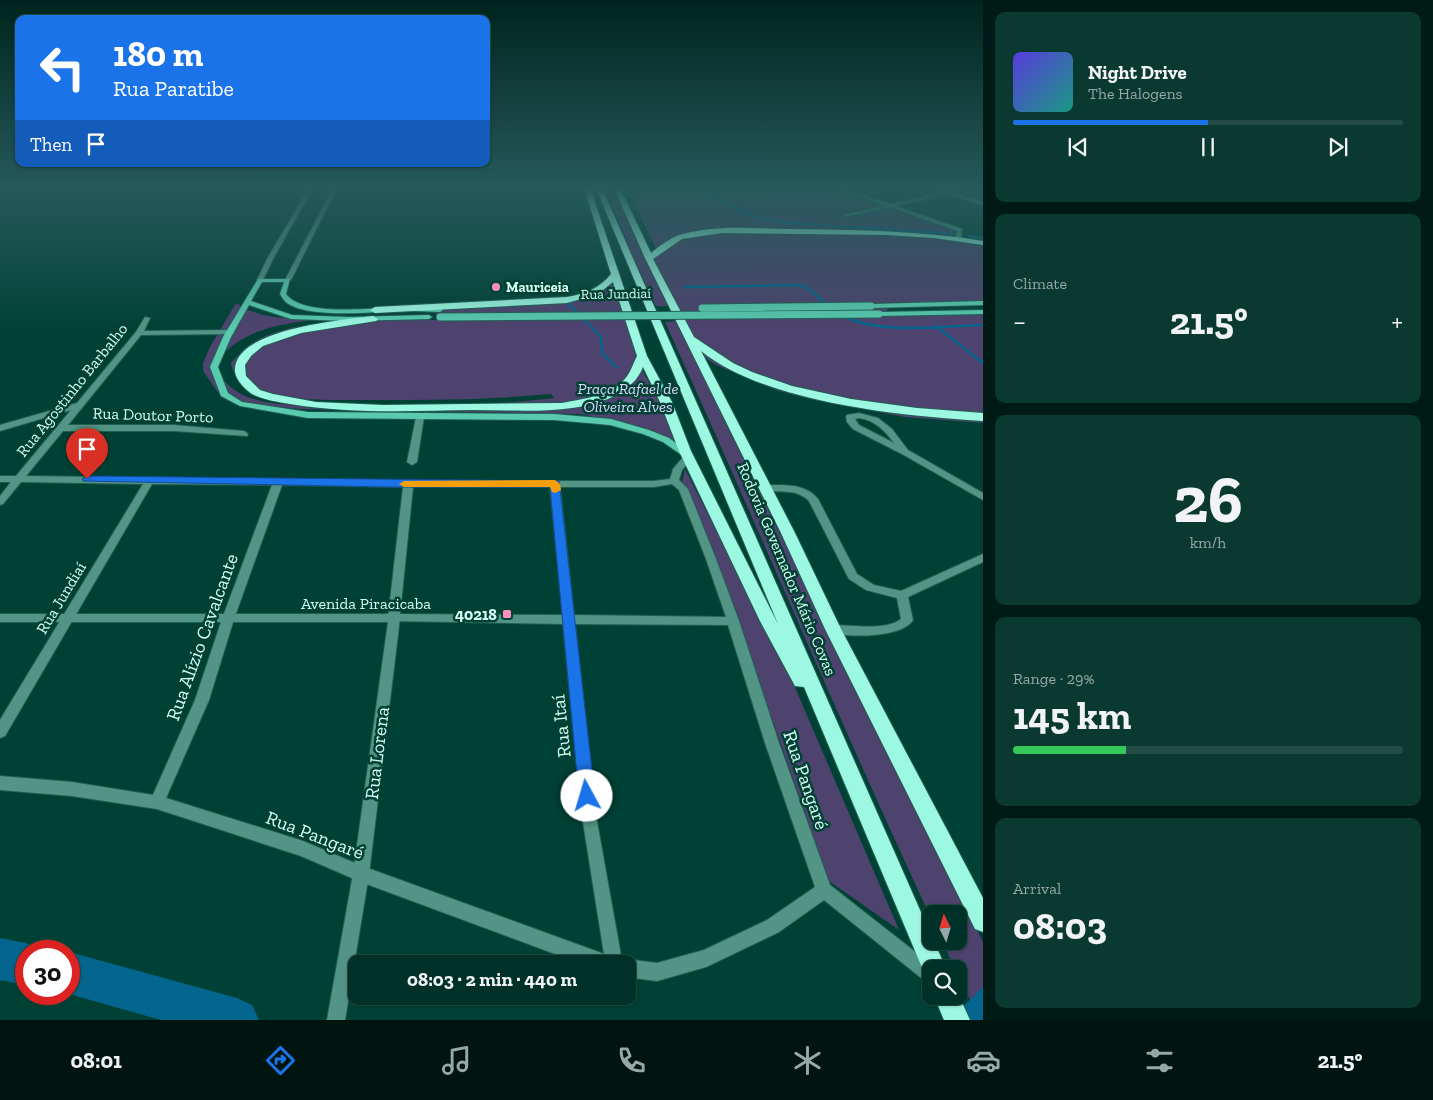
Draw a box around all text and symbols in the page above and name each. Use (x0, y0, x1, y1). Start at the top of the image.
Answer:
text: 180 m (113, 33, 203, 75)
icon: left (30, 35, 95, 100)
text: Night Drive (1088, 61, 1187, 84)
text: Rua Paratibe (113, 75, 234, 102)
text: The Halogens (1088, 84, 1183, 103)
icon: arrive (82, 130, 110, 158)
text: Then (30, 133, 72, 156)
icon: previous (1064, 133, 1092, 161)
icon: pause (1194, 133, 1222, 161)
icon: next (1324, 133, 1352, 161)
text: Climate (1013, 274, 1067, 293)
place label: Mauriceia (506, 279, 569, 296)
marker: Mauriceia (490, 281, 502, 293)
street label: Rua Jundiaí (581, 285, 651, 303)
text: 21.5° (1170, 298, 1248, 344)
text: − (1013, 305, 1026, 338)
text: + (1391, 305, 1403, 338)
street label: Rua Agostinho Barbalho (12, 319, 132, 461)
park label: Praça Rafael de Oliveira Alves (578, 379, 678, 416)
street label: Rua Doutor Porto (92, 403, 214, 427)
pin (66, 428, 108, 479)
icon: arrive (73, 435, 101, 463)
street label: Rodovia Governador Mário Covas (733, 460, 841, 678)
text: 26 (1173, 461, 1243, 539)
text: km/h (1190, 533, 1226, 552)
street label: Rua Alízio Cavalcante (161, 550, 243, 724)
street label: Rua Jundiaí (32, 558, 90, 637)
street label: Avenida Piracicaba (301, 594, 431, 613)
place label: 40218 (455, 605, 497, 624)
marker: 40218 (501, 608, 513, 620)
text: Range · 29% (1013, 669, 1095, 688)
street label: Rua Itaí (546, 693, 576, 759)
text: 145 km (1013, 693, 1131, 739)
street label: Rua Lorena (360, 705, 394, 801)
street label: Rua Pangaré (778, 727, 834, 833)
position arrow (560, 769, 612, 821)
street label: Rua Pangaré (263, 806, 367, 864)
text: Arrival (1013, 879, 1061, 898)
text: 08:03 (1013, 903, 1107, 949)
north arrow (922, 905, 968, 950)
map controls (922, 905, 967, 1005)
speed limit sign: 30 (15, 940, 80, 1005)
button: search (922, 960, 967, 1005)
text: 08:03 · 2 min · 440 m (407, 968, 577, 991)
icon: directions (263, 1043, 298, 1078)
icon: music (439, 1043, 474, 1078)
icon: phone (614, 1043, 649, 1078)
icon: climate (790, 1043, 825, 1078)
icon: car (966, 1043, 1001, 1078)
icon: filters (1142, 1043, 1177, 1078)
text: 08:01 (70, 1047, 122, 1074)
text: 21.5° (1317, 1047, 1363, 1074)

